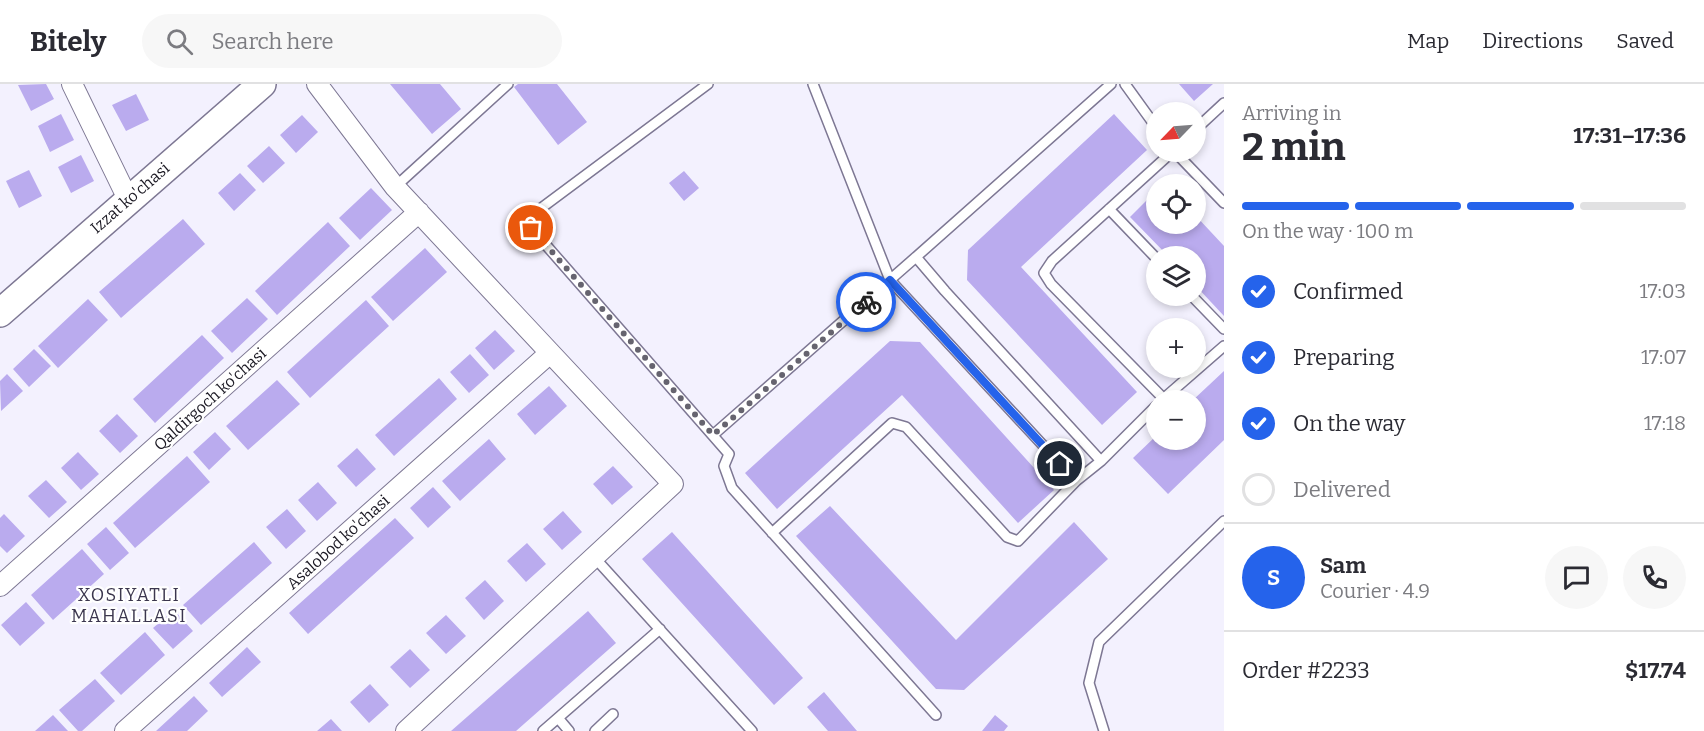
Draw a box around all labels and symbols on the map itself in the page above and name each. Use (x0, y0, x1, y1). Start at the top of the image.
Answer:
north arrow (1146, 102, 1206, 162)
street label: Izzat ko'chasi (87, 158, 173, 237)
pin (505, 202, 556, 253)
courier (836, 272, 896, 332)
street label: Qaldirgoch ko'chasi (150, 343, 270, 454)
pin (1034, 438, 1085, 489)
street label: Asalobod ko'chasi (283, 491, 393, 593)
district label: XOSIYATLI MAHALLASI (71, 584, 187, 627)

